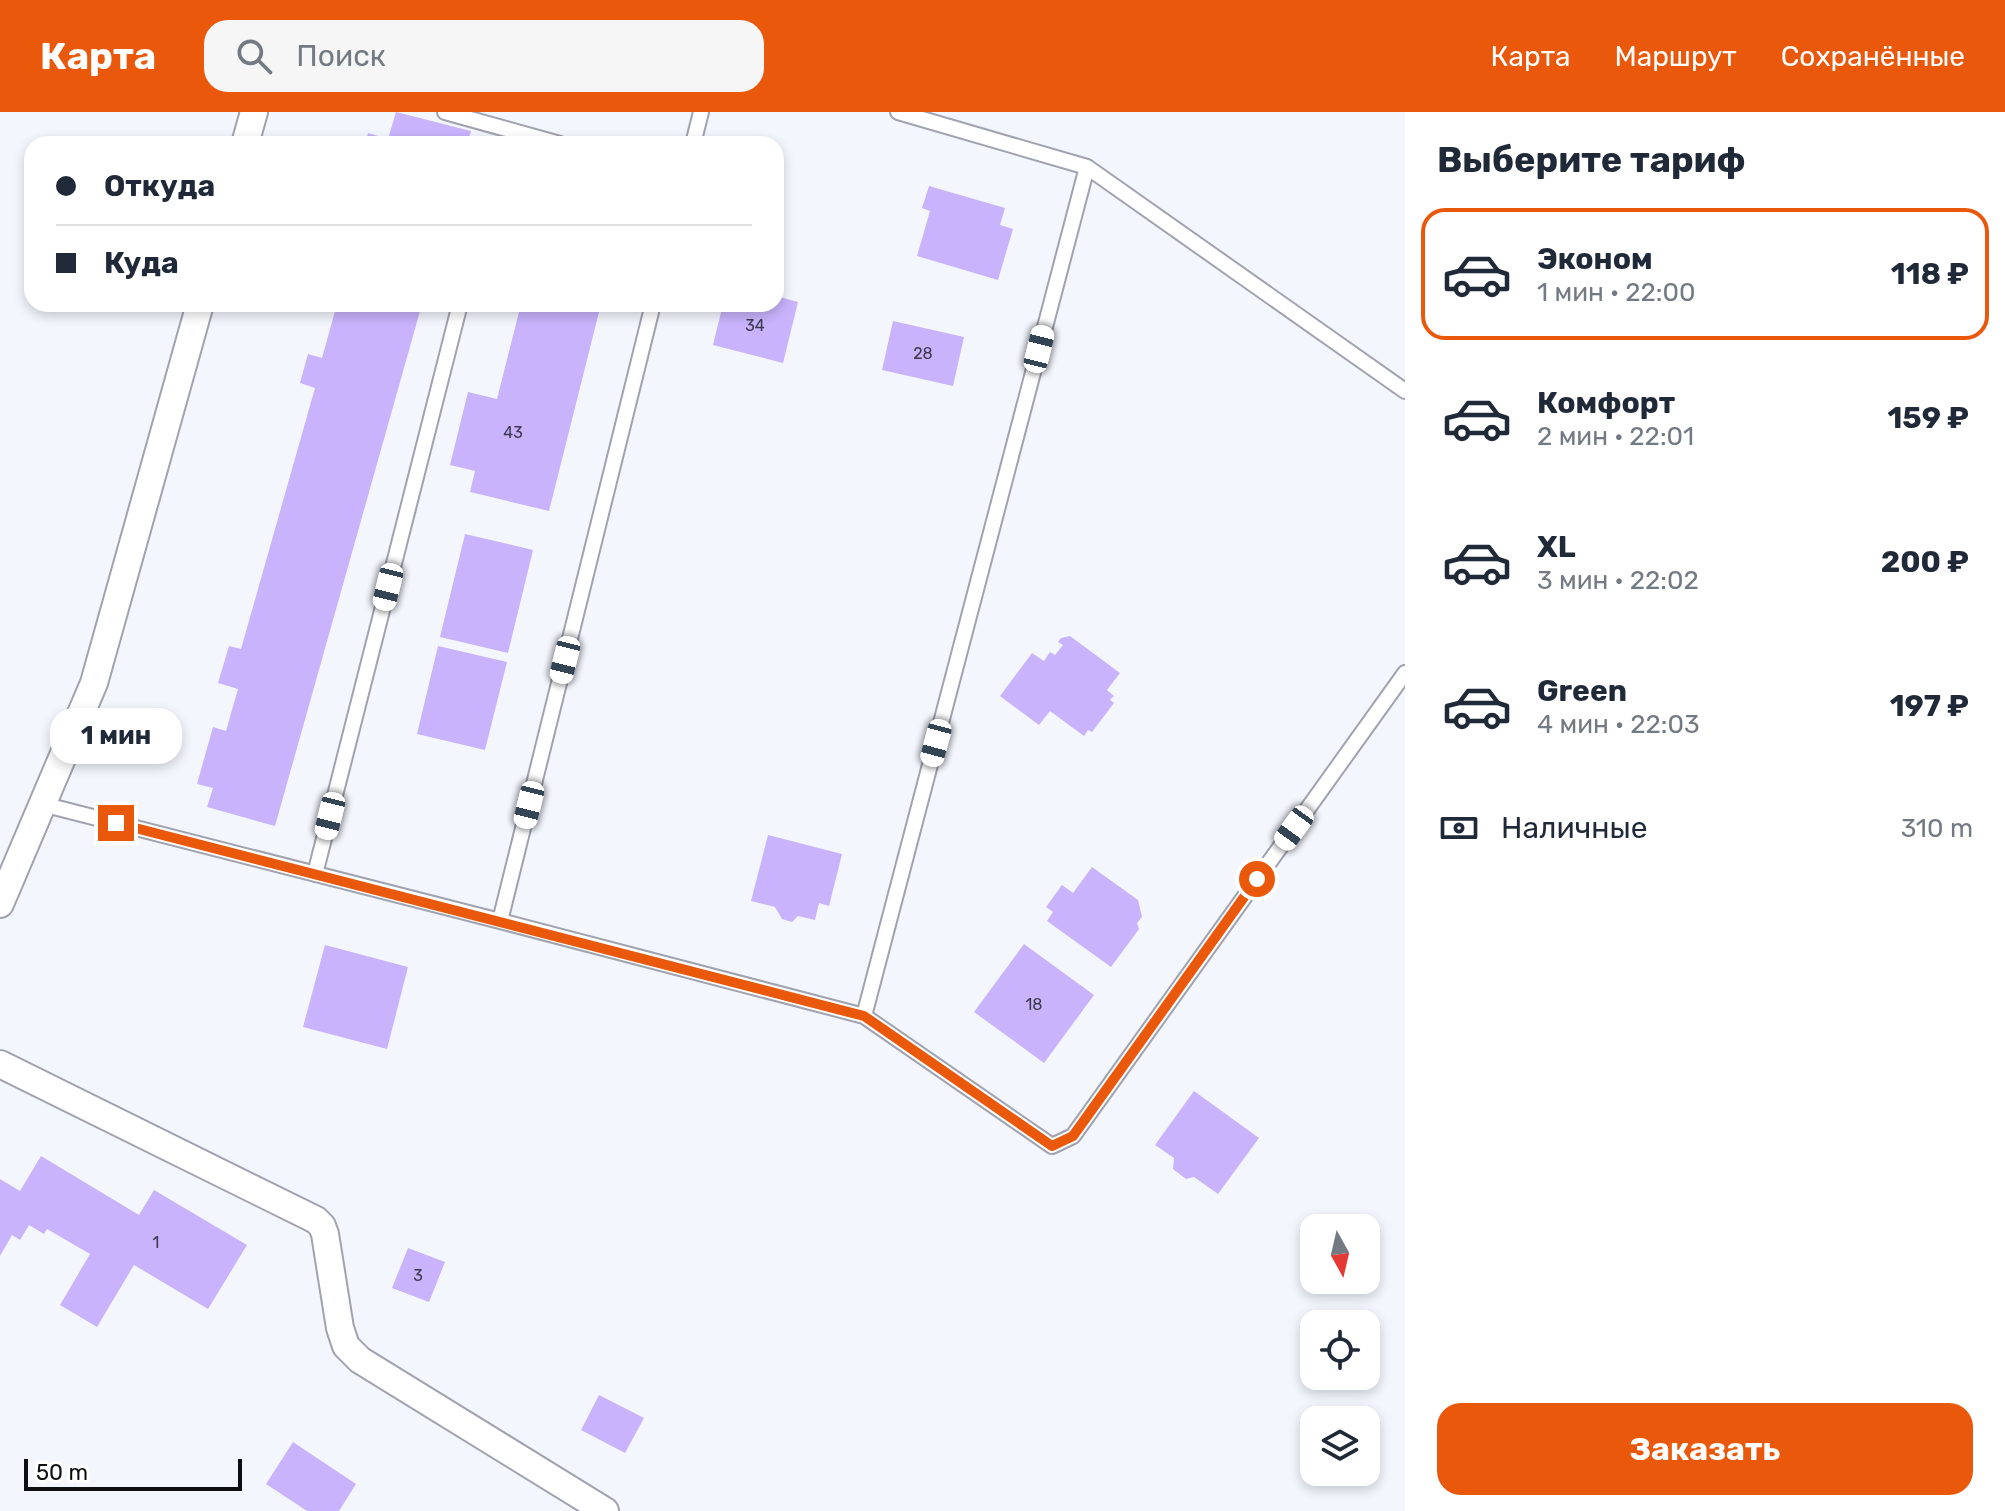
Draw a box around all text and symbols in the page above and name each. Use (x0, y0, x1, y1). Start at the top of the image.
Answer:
search box (204, 20, 764, 92)
text: Карта (40, 33, 156, 79)
icon: search (232, 34, 276, 78)
text: Поиск (296, 38, 386, 74)
text: Карта (1491, 40, 1570, 73)
text: Маршрут (1614, 40, 1737, 73)
text: Сохранённые (1781, 40, 1965, 73)
text: Выберите тариф (1437, 138, 1746, 181)
text: Откуда (104, 168, 215, 204)
icon: car (1441, 238, 1513, 310)
text: Эконом (1537, 241, 1653, 277)
text: Куда (104, 245, 179, 281)
text: 118 ₽ (1891, 256, 1969, 292)
text: 1 мин · 22:00 (1537, 277, 1695, 308)
house number: 34 (745, 316, 765, 335)
car (1022, 323, 1056, 375)
house number: 28 (913, 344, 933, 363)
icon: car (1441, 382, 1513, 454)
text: Комфорт (1537, 385, 1675, 421)
text: 159 ₽ (1887, 400, 1969, 436)
text: 2 мин · 22:01 (1537, 421, 1694, 452)
house number: 43 (503, 423, 523, 442)
icon: car (1441, 526, 1513, 598)
text: XL (1537, 529, 1576, 565)
text: 200 ₽ (1881, 544, 1969, 580)
car (371, 561, 405, 613)
text: 3 мин · 22:02 (1537, 565, 1699, 596)
car (548, 634, 582, 686)
icon: car (1441, 670, 1513, 742)
text: Green (1537, 673, 1627, 709)
text: 197 ₽ (1890, 688, 1969, 724)
callout: 1 мин (50, 707, 182, 763)
text: 4 мин · 22:03 (1537, 709, 1700, 740)
car (918, 717, 954, 769)
text: 1 мин (81, 720, 151, 751)
car (512, 779, 546, 831)
car (313, 790, 347, 842)
car (1270, 802, 1318, 854)
route end (98, 805, 134, 841)
icon: cash (1437, 806, 1481, 850)
text: Наличные (1501, 810, 1647, 846)
text: 310 m (1901, 813, 1973, 844)
route start (1239, 861, 1275, 897)
house number: 18 (1025, 995, 1043, 1014)
north arrow (1300, 1214, 1380, 1294)
map controls (1300, 1214, 1380, 1486)
house number: 1 (153, 1233, 159, 1252)
house number: 3 (413, 1266, 423, 1285)
button: locate (1300, 1310, 1380, 1390)
button: Заказать (1437, 1403, 1973, 1495)
button: layers (1300, 1406, 1380, 1486)
scale bar (24, 1455, 242, 1491)
text: 50 m (36, 1459, 88, 1486)

